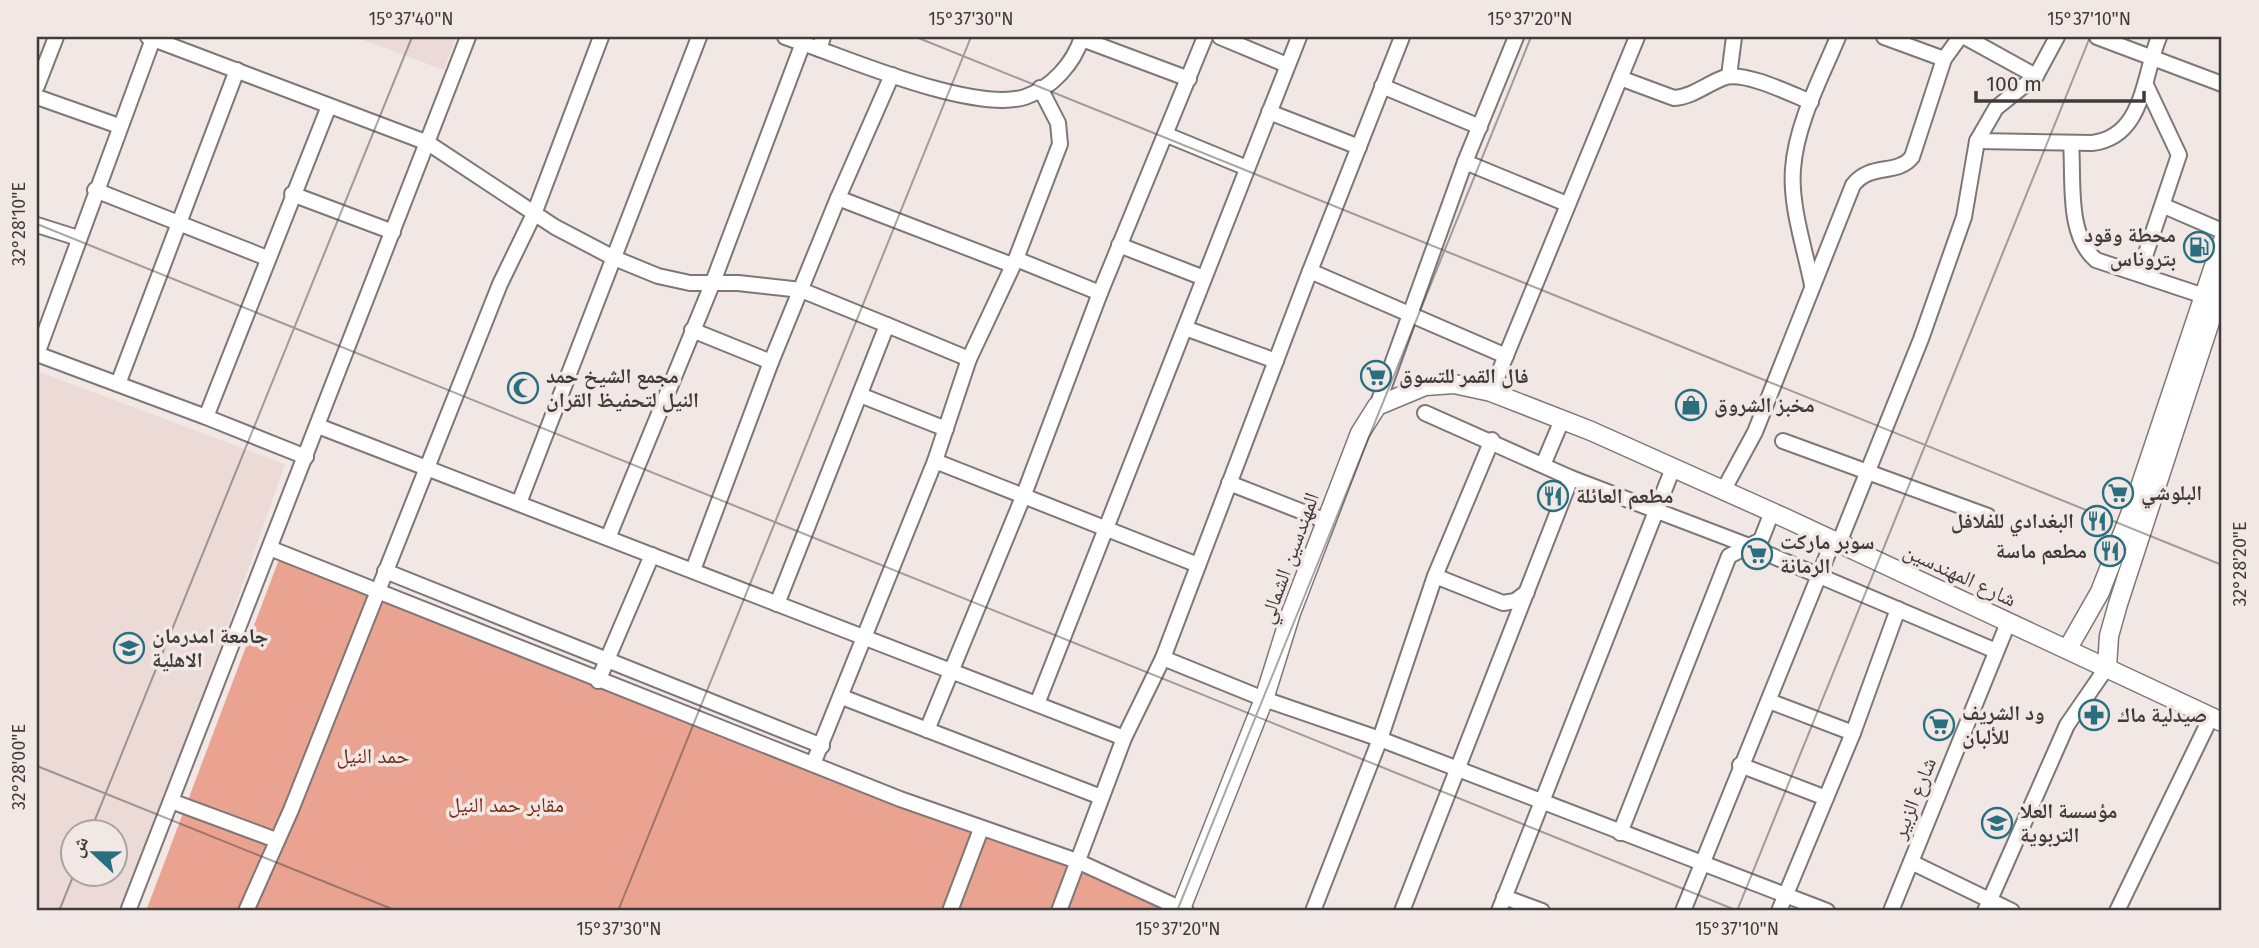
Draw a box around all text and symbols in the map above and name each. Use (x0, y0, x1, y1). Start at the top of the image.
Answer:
text: 15°37'40"N (368, 8, 454, 30)
text: 15°37'30"N (928, 8, 1014, 30)
text: 15°37'20"N (1487, 8, 1573, 30)
text: 15°37'10"N (2047, 8, 2131, 30)
scale bar (1976, 60, 2144, 104)
text: 100 m (1986, 71, 2042, 97)
text: 32°28'10"E (8, 182, 30, 266)
place label: محطة وقود بتروناس (2084, 222, 2176, 272)
fuel station icon: محطة وقود بتروناس (2182, 230, 2216, 264)
supermarket icon: فال القمر للتسوق (1359, 359, 1393, 393)
place label: مجمع الشيخ حمد النيل لتحفيظ القران (546, 363, 699, 413)
place label: فال القمر للتسوق (1399, 363, 1529, 389)
mosque icon: مجمع الشيخ حمد النيل لتحفيظ القران (506, 371, 540, 405)
shop icon: مخبز الشروق (1674, 388, 1708, 422)
place label: مخبز الشروق (1714, 392, 1815, 418)
supermarket icon: البلوشي (2101, 476, 2135, 510)
restaurant icon: مطعم العائلة (1536, 479, 1570, 513)
place label: البلوشي (2141, 480, 2202, 509)
place label: مطعم العائلة (1576, 483, 1673, 510)
street label: المهندسين الشمالي (1253, 489, 1328, 628)
restaurant icon: البغدادي للفلافل (2080, 504, 2114, 538)
place label: البغدادي للفلافل (1951, 508, 2074, 537)
text: 32°28'20"E (2229, 521, 2251, 607)
place label: سوبر ماركت الرمانة (1780, 529, 1874, 579)
restaurant icon: مطعم ماسة (2093, 534, 2127, 568)
supermarket icon: سوبر ماركت الرمانة (1740, 537, 1774, 571)
street label: شارع المهندسين (1900, 538, 2020, 612)
place label: مطعم ماسة (1996, 538, 2087, 565)
place label: جامعة امدرمان الاهلية (152, 623, 268, 673)
school or university icon: جامعة امدرمان الاهلية (112, 631, 146, 665)
pharmacy icon: صيدلية ماك (2077, 698, 2111, 732)
place label: ود الشريف للألبان (1962, 700, 2045, 750)
place label: صيدلية ماك (2117, 702, 2207, 728)
supermarket icon: ود الشريف للألبان (1922, 708, 1956, 742)
text: 32°28'00"E (8, 724, 30, 810)
park label: حمد النيل (336, 743, 410, 769)
street label: شارع الزبير (1886, 754, 1942, 843)
park label: مقابر حمد النيل (448, 792, 564, 818)
place label: مؤسسة العلا التربوية (2020, 798, 2117, 848)
school or university icon: مؤسسة العلا التربوية (1980, 806, 2014, 840)
north arrow (60, 818, 130, 888)
text: ش (64, 833, 93, 860)
text: 15°37'30"N (576, 918, 662, 940)
text: 15°37'20"N (1135, 918, 1221, 940)
text: 15°37'10"N (1695, 918, 1779, 940)

